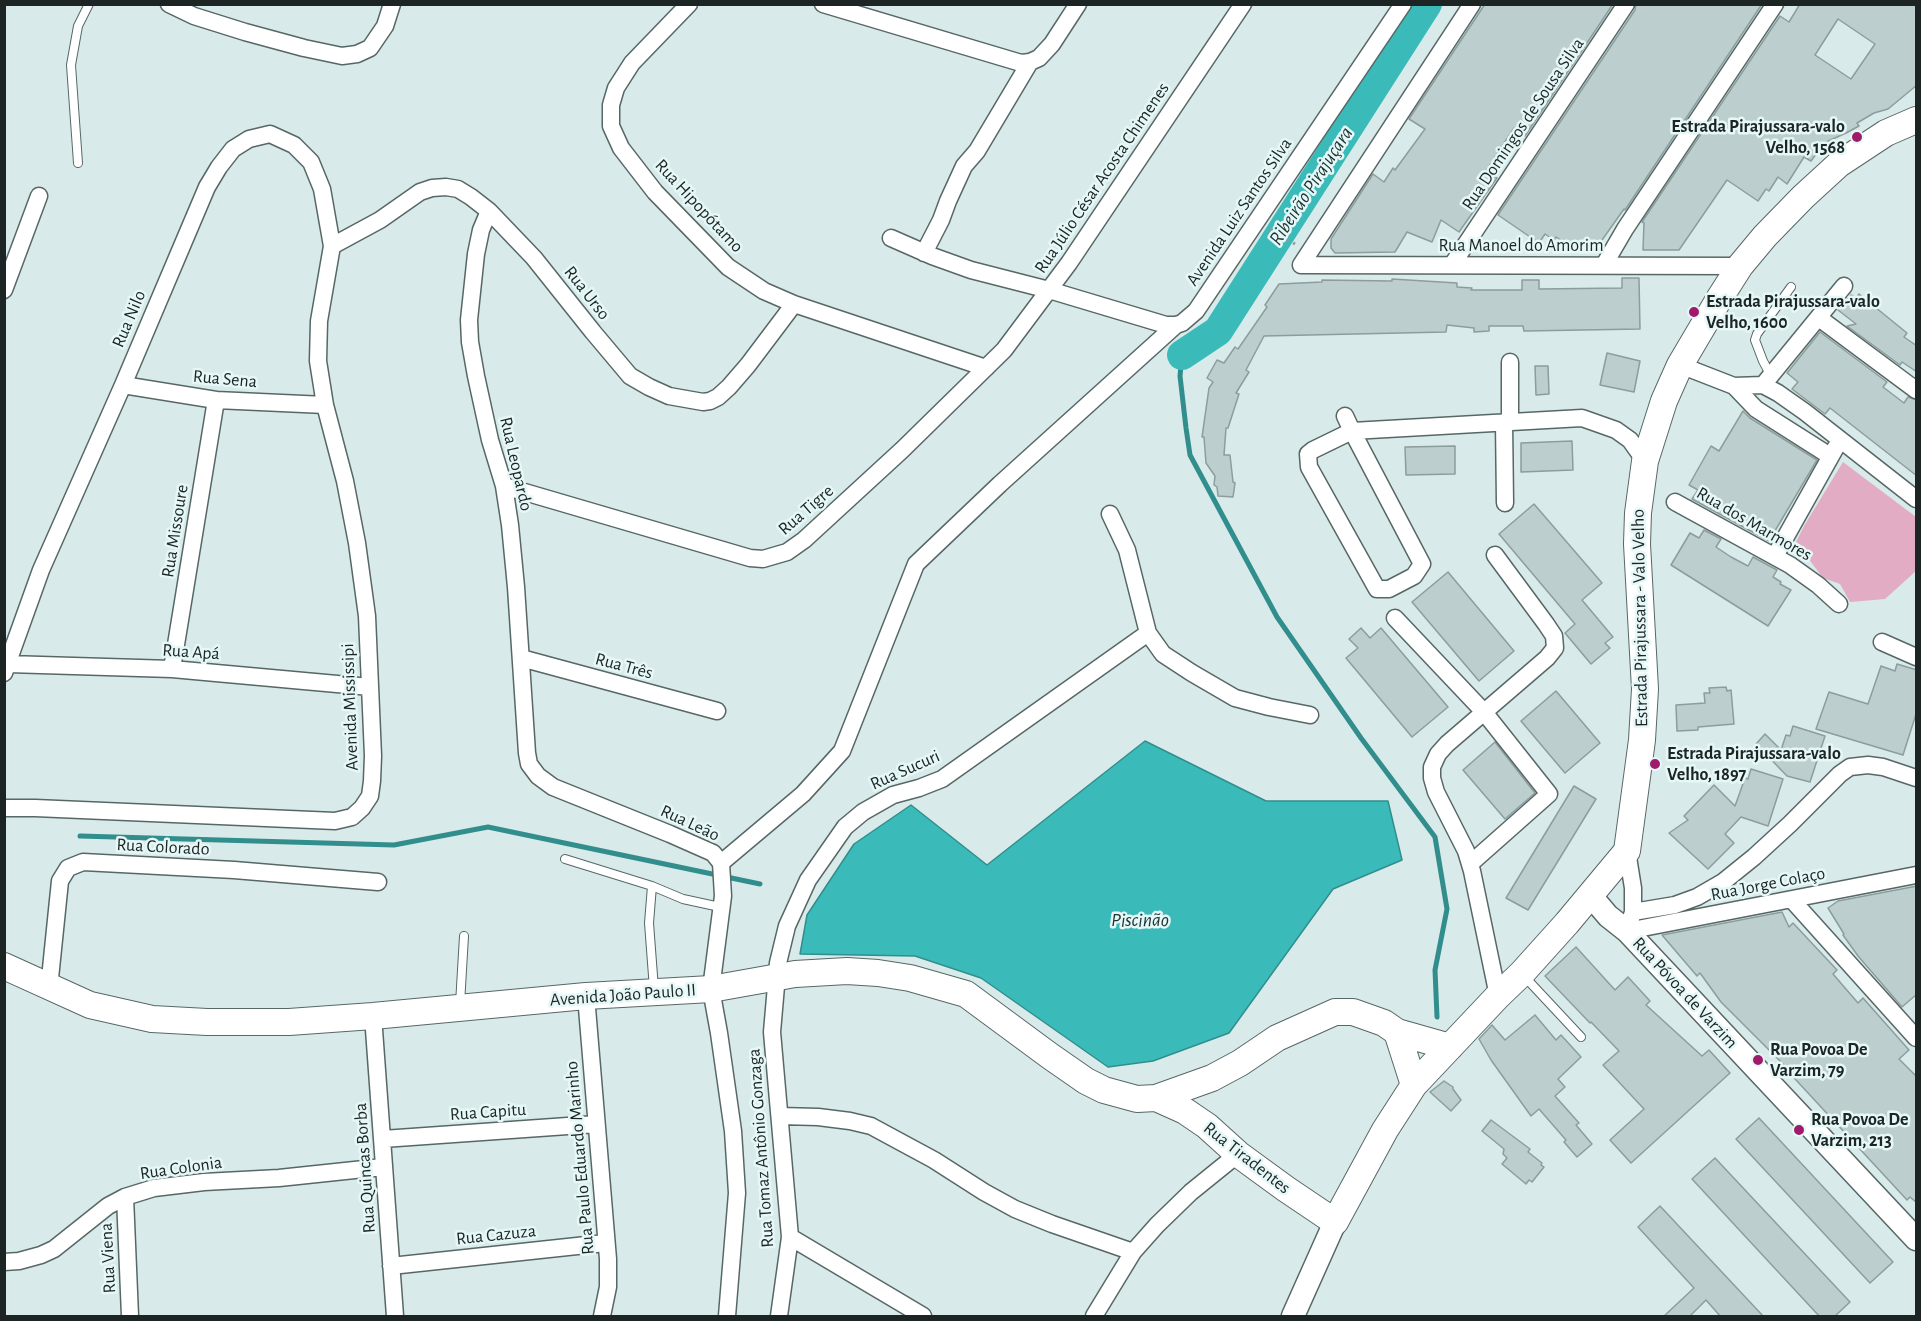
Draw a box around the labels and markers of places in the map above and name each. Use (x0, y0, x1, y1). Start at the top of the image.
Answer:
place label: Estrada Pirajussara-valo Velho, 1568 (1671, 116, 1845, 158)
marker: Estrada Pirajussara-valo Velho, 1568 (1850, 130, 1864, 144)
place label: Estrada Pirajussara-valo Velho, 1600 (1706, 291, 1880, 334)
marker: Estrada Pirajussara-valo Velho, 1600 (1687, 305, 1701, 319)
place label: Estrada Pirajussara-valo Velho, 1897 (1667, 743, 1841, 786)
marker: Estrada Pirajussara-valo Velho, 1897 (1648, 757, 1662, 771)
place label: Rua Povoa De Varzim, 79 (1770, 1039, 1867, 1082)
marker: Rua Povoa De Varzim, 79 (1751, 1053, 1765, 1067)
place label: Rua Povoa De Varzim, 213 (1811, 1109, 1908, 1152)
marker: Rua Povoa De Varzim, 213 (1792, 1123, 1806, 1137)

